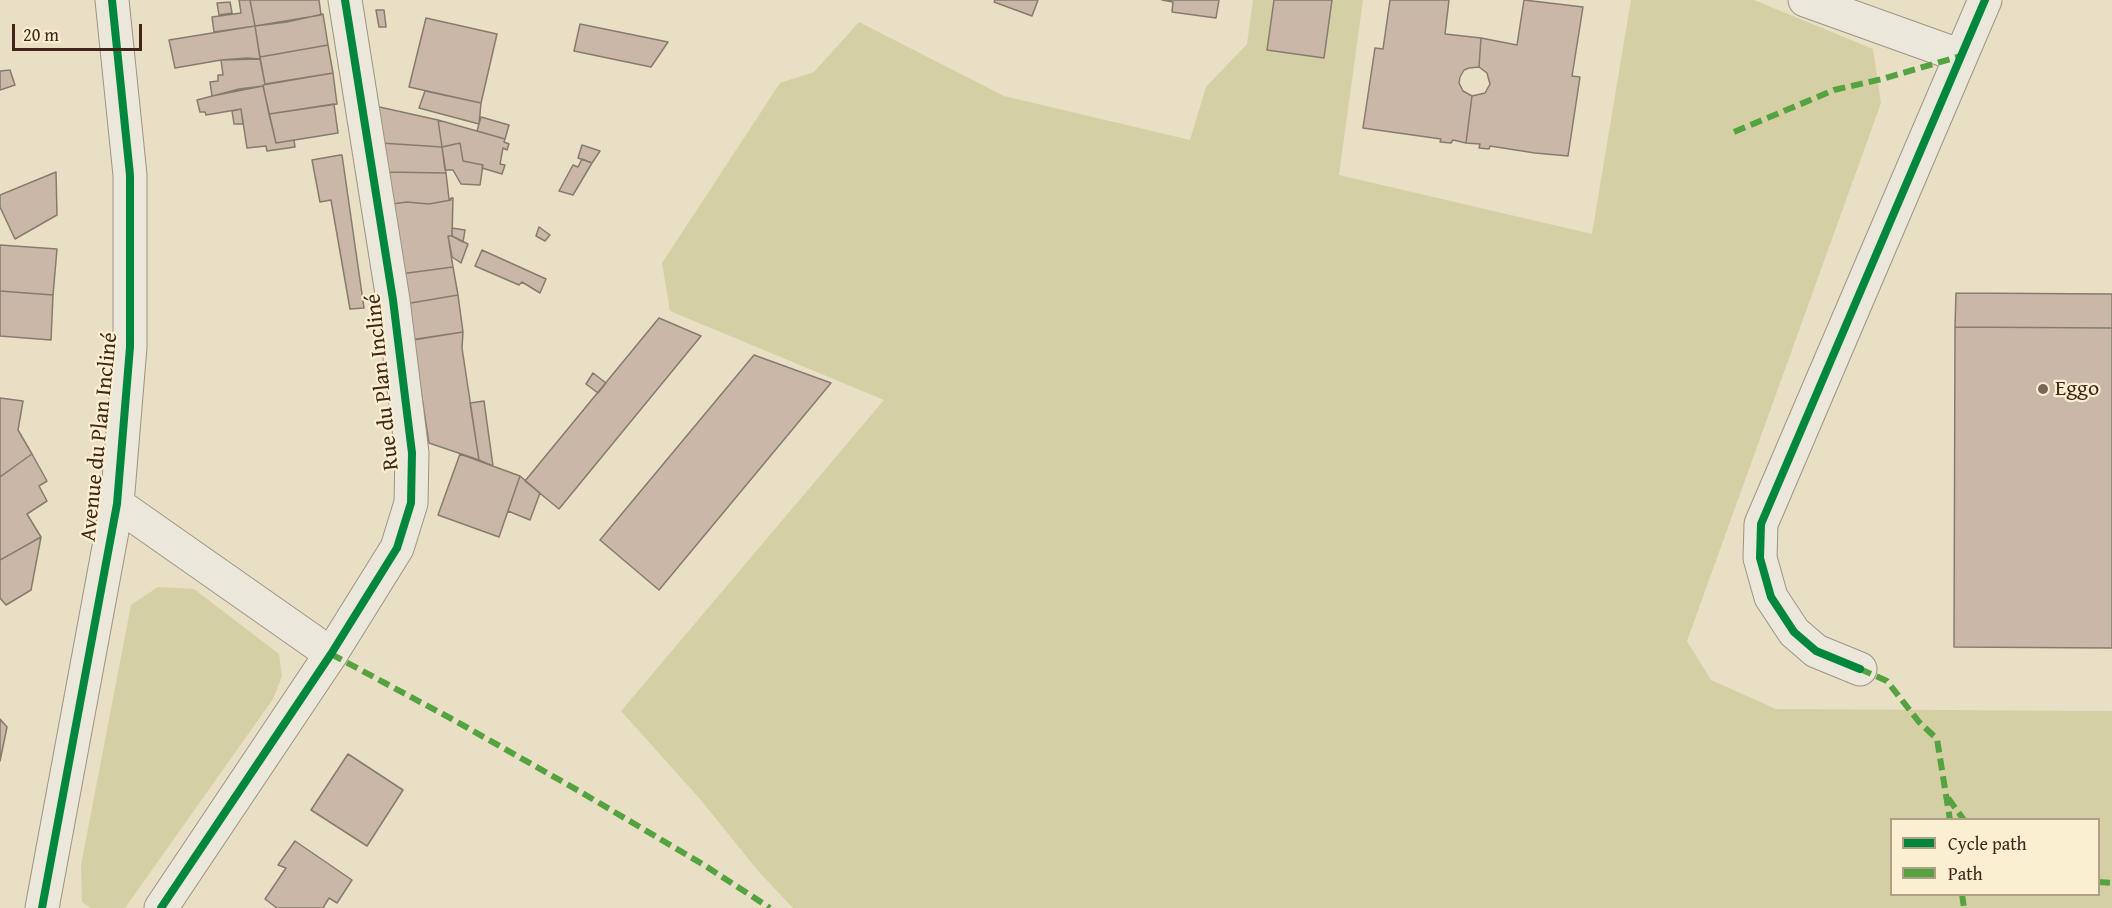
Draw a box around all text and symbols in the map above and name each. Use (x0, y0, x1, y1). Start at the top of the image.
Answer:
scale bar (15, 12, 146, 50)
text: 20 m (23, 21, 59, 48)
street label: Rue du Plan Incliné (361, 292, 405, 472)
street label: Avenue du Plan Incliné (76, 331, 124, 543)
place label: Eggo (2055, 376, 2099, 402)
marker: Eggo (2036, 382, 2050, 396)
legend (1890, 818, 2100, 896)
text: Cycle path (1948, 830, 2027, 857)
text: Path (1948, 860, 1983, 887)

